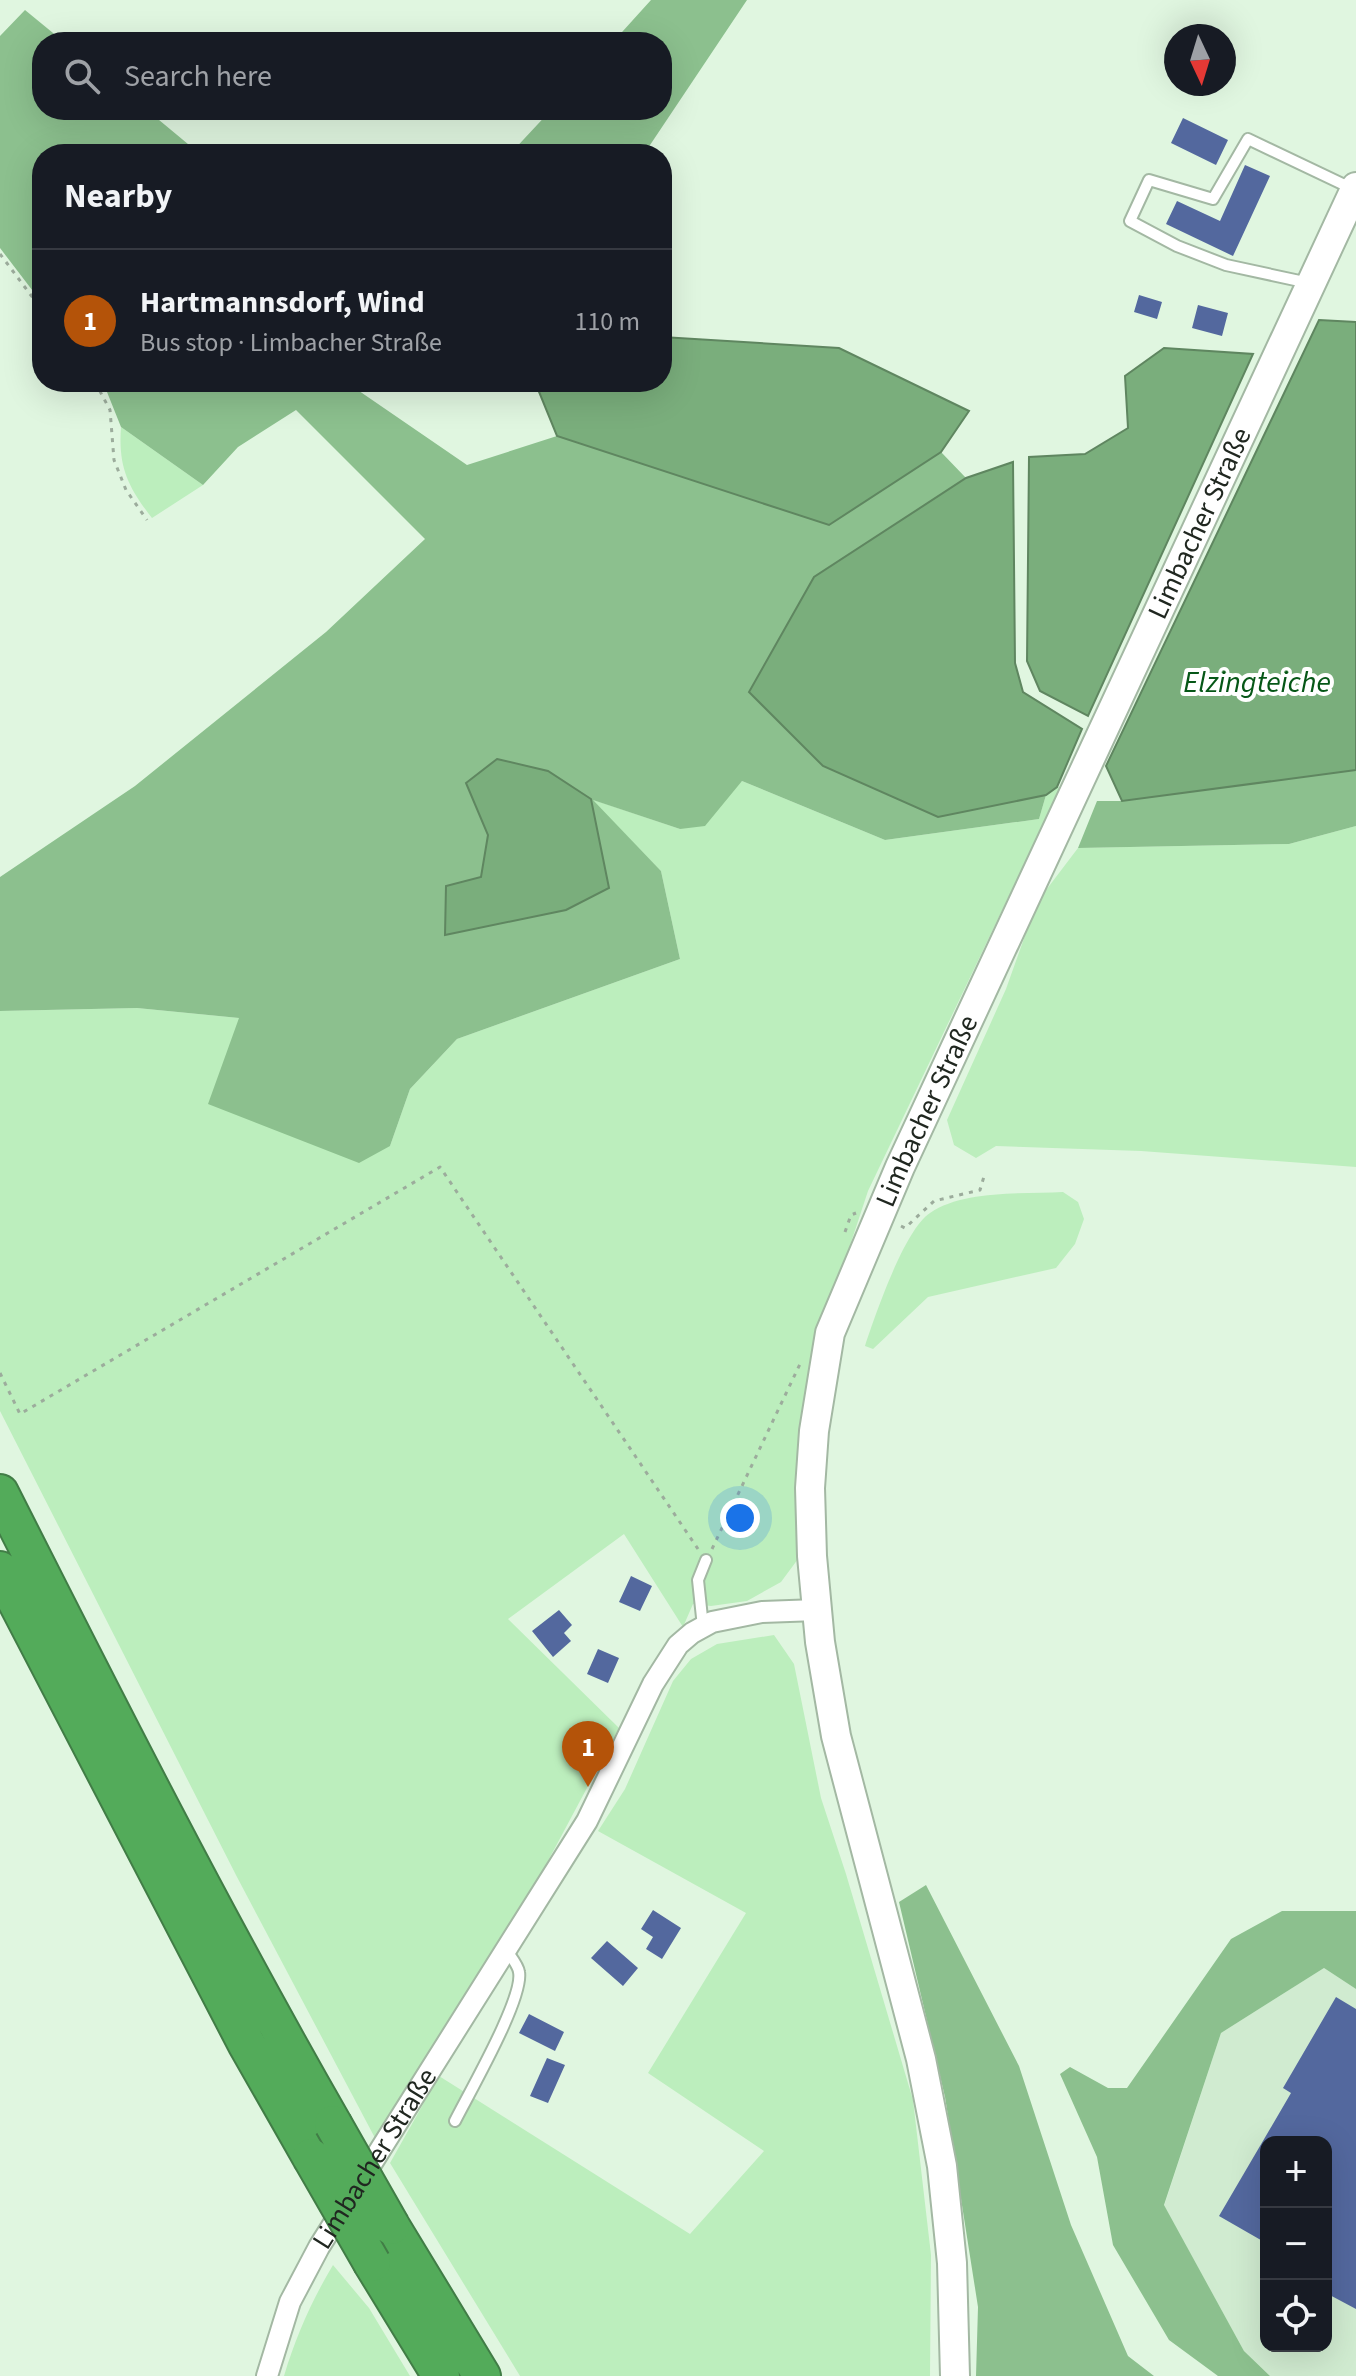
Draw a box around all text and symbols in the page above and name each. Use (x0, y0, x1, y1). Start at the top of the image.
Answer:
north arrow (1164, 24, 1236, 96)
search box (32, 32, 672, 120)
icon: search (60, 54, 104, 98)
text: Search here (124, 55, 272, 98)
text: Nearby (64, 172, 172, 221)
text: Hartmannsdorf, Wind (140, 281, 425, 324)
text: 1 (83, 303, 97, 340)
text: 110 m (574, 303, 640, 340)
text: Bus stop · Limbacher Straße (140, 324, 442, 361)
street label: Limbacher Straße (1138, 421, 1261, 626)
water label: Elzingteiche (1183, 661, 1331, 704)
street label: Limbacher Straße (865, 1008, 988, 1213)
your location (720, 1498, 760, 1538)
pin: 1 (562, 1721, 614, 1787)
street label: Limbacher Straße (302, 2060, 447, 2257)
map controls (1260, 2136, 1332, 2352)
button: + (1260, 2136, 1332, 2208)
button: − (1260, 2208, 1332, 2280)
button: locate (1260, 2280, 1332, 2352)

